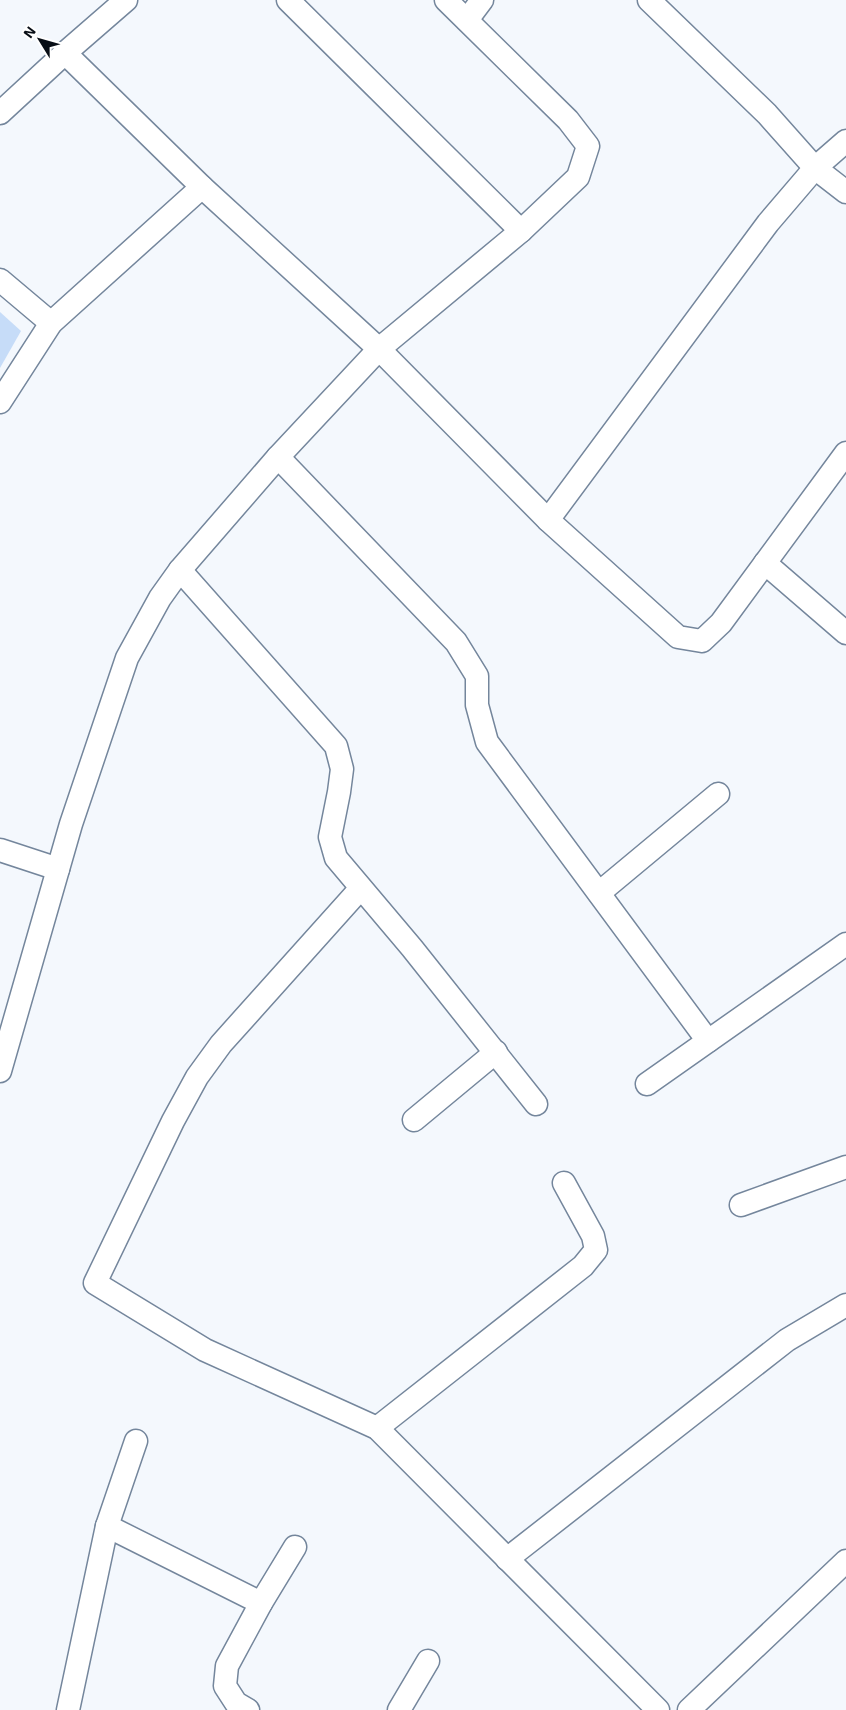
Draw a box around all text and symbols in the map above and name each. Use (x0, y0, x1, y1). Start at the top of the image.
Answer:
north arrow (15, 15, 65, 65)
text: N (19, 23, 39, 41)

